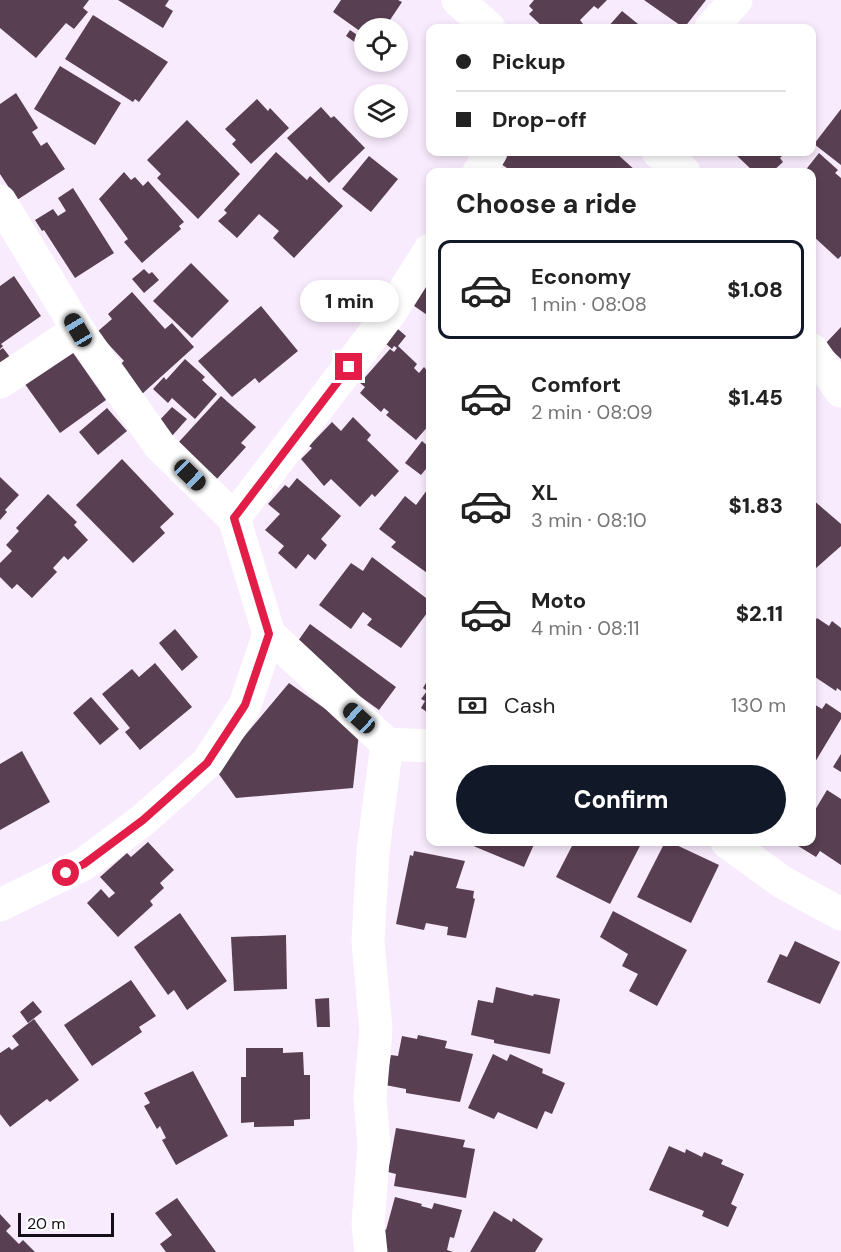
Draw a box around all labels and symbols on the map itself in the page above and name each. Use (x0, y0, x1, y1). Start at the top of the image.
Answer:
callout: 1 min (300, 280, 398, 322)
car (61, 310, 95, 350)
route end (335, 353, 362, 380)
car (171, 456, 209, 494)
car (340, 699, 378, 737)
route start (52, 859, 79, 886)
scale bar (18, 1210, 114, 1238)

